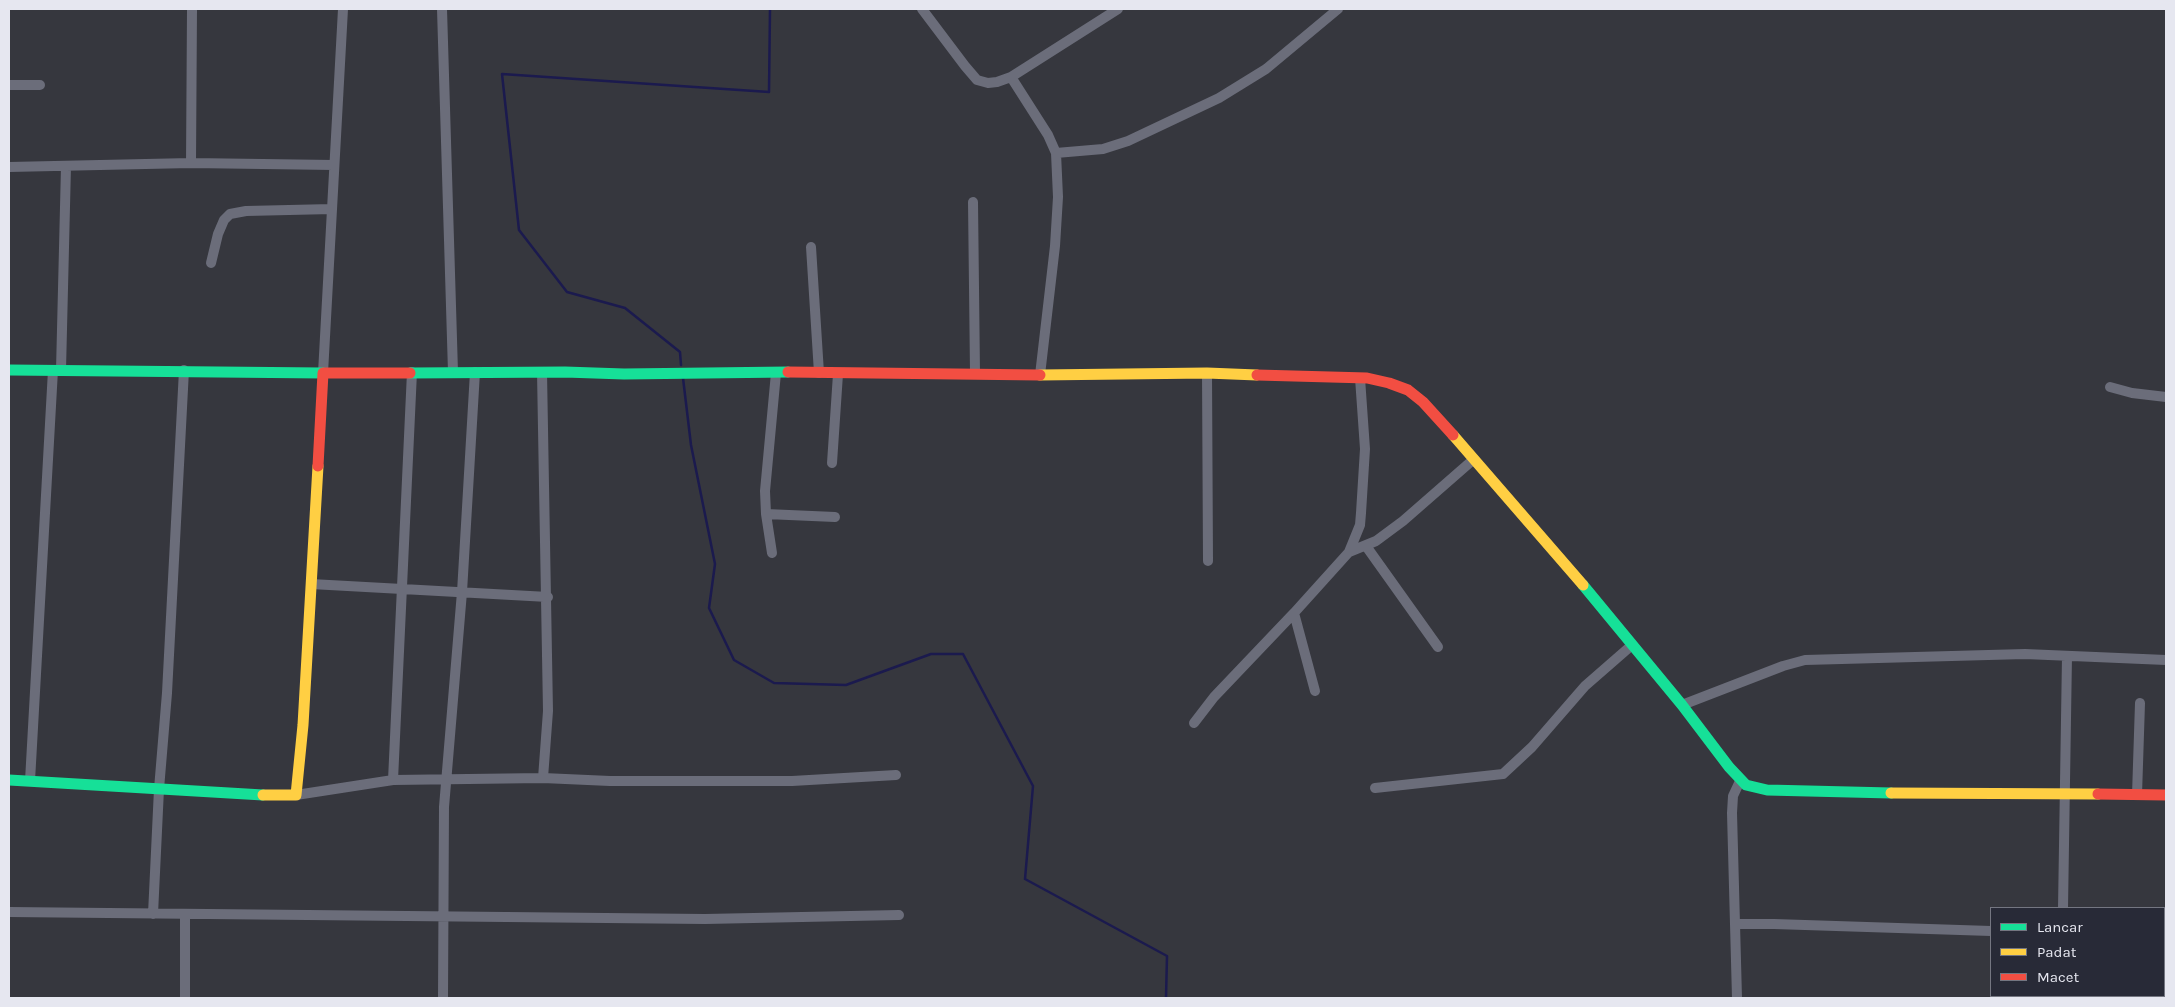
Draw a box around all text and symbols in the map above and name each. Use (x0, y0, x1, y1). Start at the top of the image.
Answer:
legend (1990, 907, 2165, 997)
text: Lancar (2037, 918, 2083, 936)
text: Padat (2037, 943, 2076, 961)
text: Macet (2037, 968, 2079, 986)

